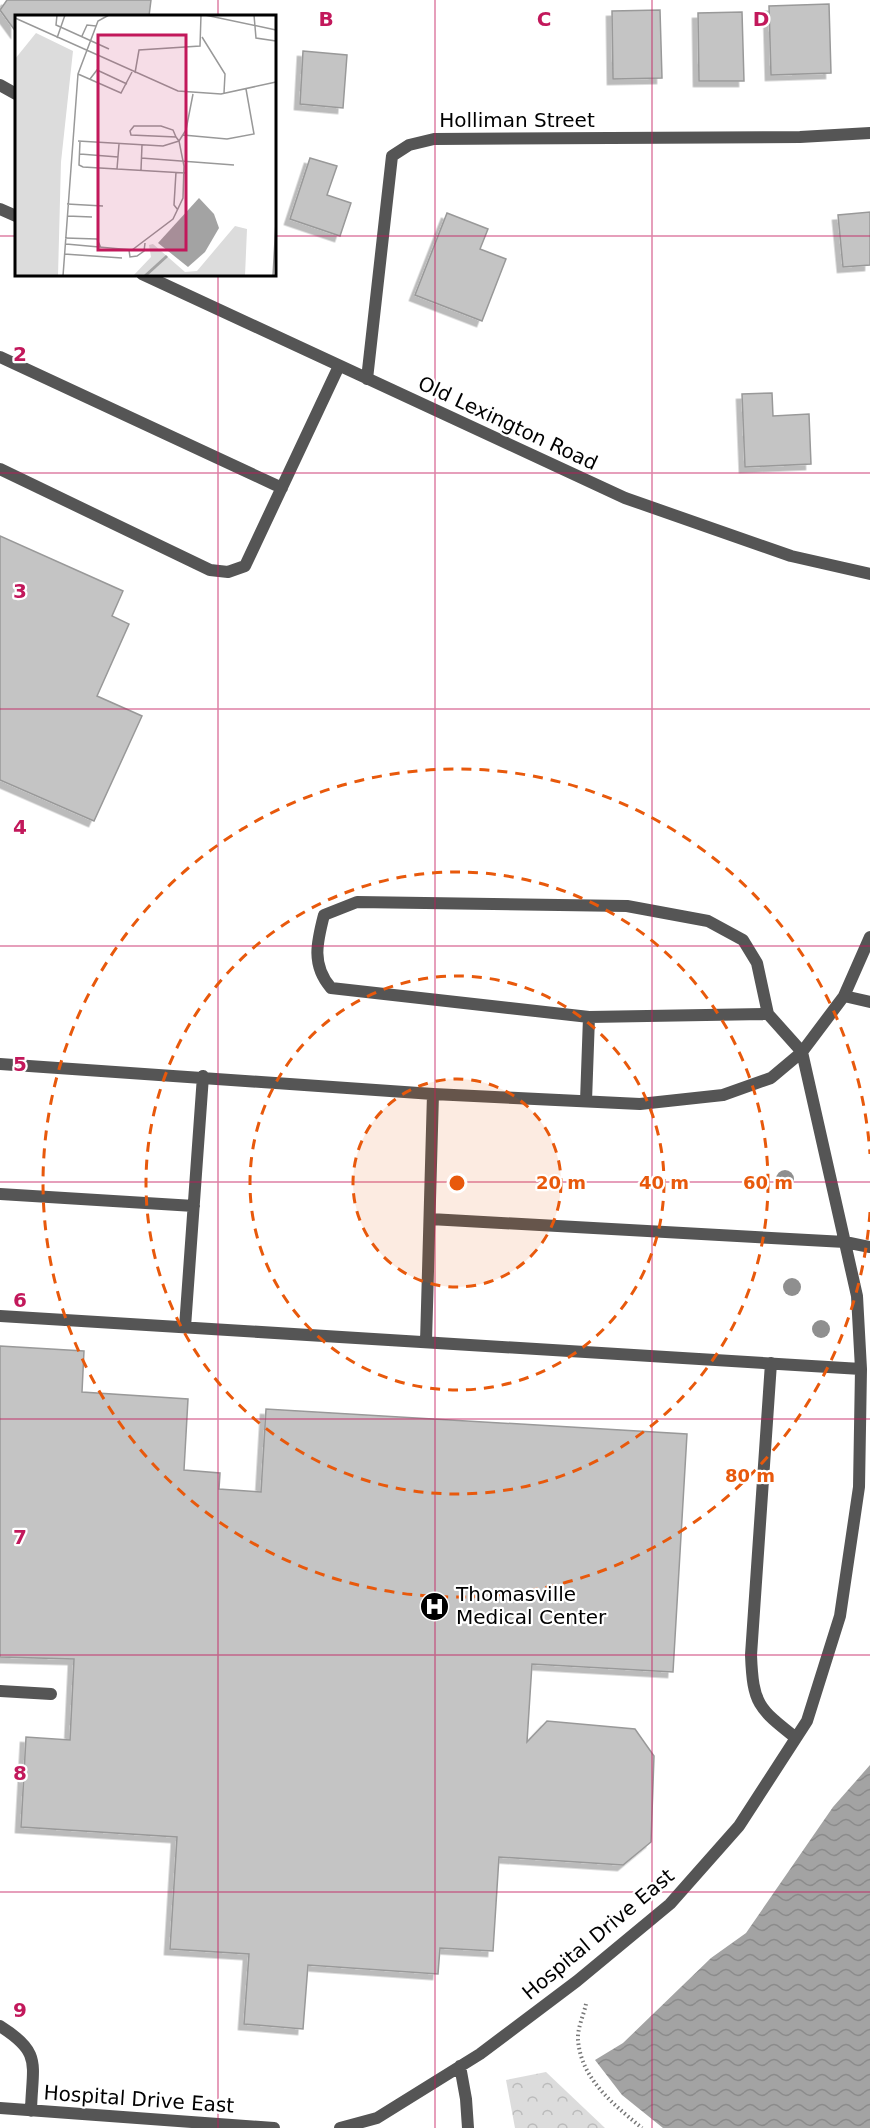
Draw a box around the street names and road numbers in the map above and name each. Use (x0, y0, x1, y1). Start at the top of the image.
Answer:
street label: Holliman Street (439, 108, 595, 132)
street label: Old Lexington Road (414, 371, 602, 475)
street label: Hospital Drive East (517, 1863, 679, 2005)
street label: Hospital Drive East (43, 2080, 235, 2118)

